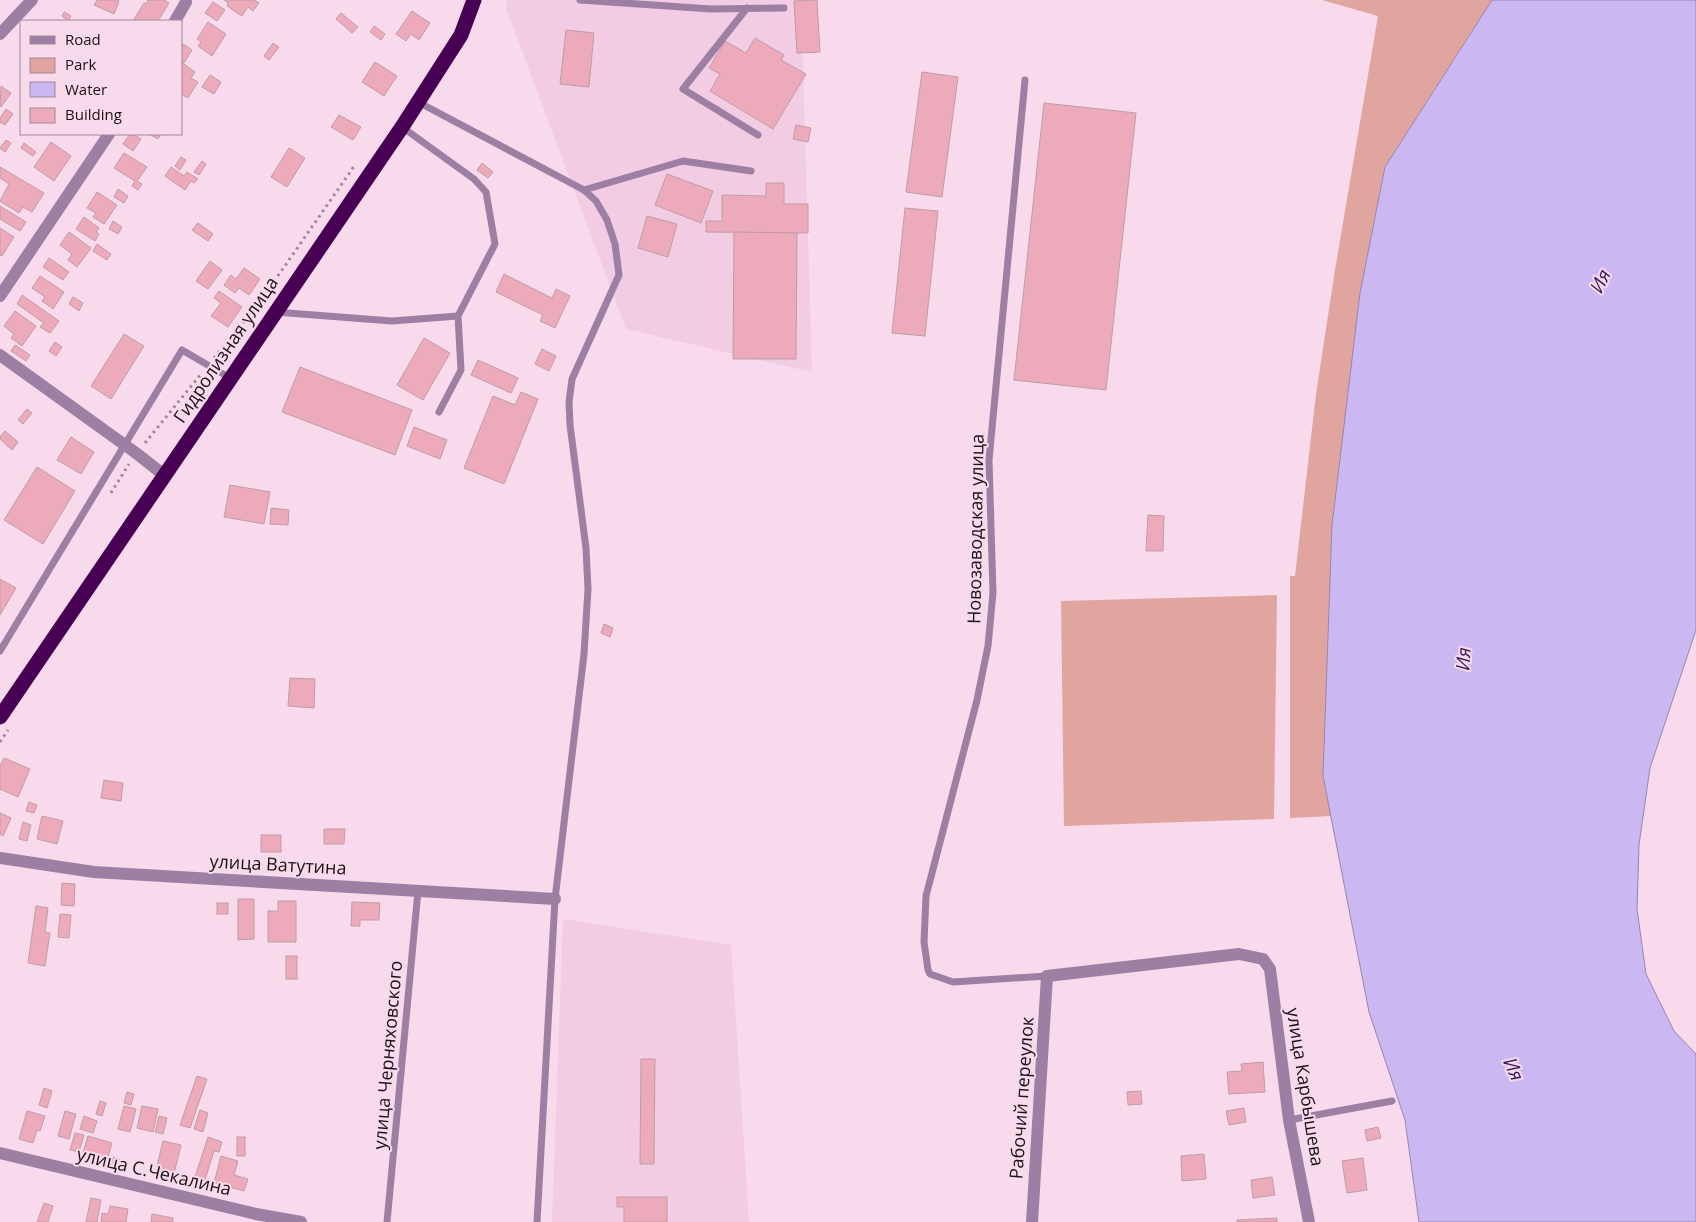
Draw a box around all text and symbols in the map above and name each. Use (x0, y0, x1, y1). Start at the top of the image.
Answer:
legend (20, 20, 182, 135)
text: Road (65, 29, 101, 49)
text: Park (65, 54, 96, 74)
text: Water (65, 79, 107, 99)
text: Building (65, 104, 122, 124)
water label: Ия (1583, 265, 1617, 297)
street label: Гидролизная улица (167, 272, 283, 427)
street label: Новозаводская улица (961, 434, 989, 624)
water label: Ия (1449, 646, 1477, 672)
street label: улица Ватутина (209, 848, 347, 880)
street label: улица Черняховского (367, 959, 407, 1150)
street label: улица Карбышева (1282, 1006, 1330, 1168)
street label: Рабочий переулок (1003, 1015, 1039, 1180)
water label: Ия (1497, 1053, 1531, 1085)
street label: улица С.Чекалина (75, 1142, 234, 1200)

